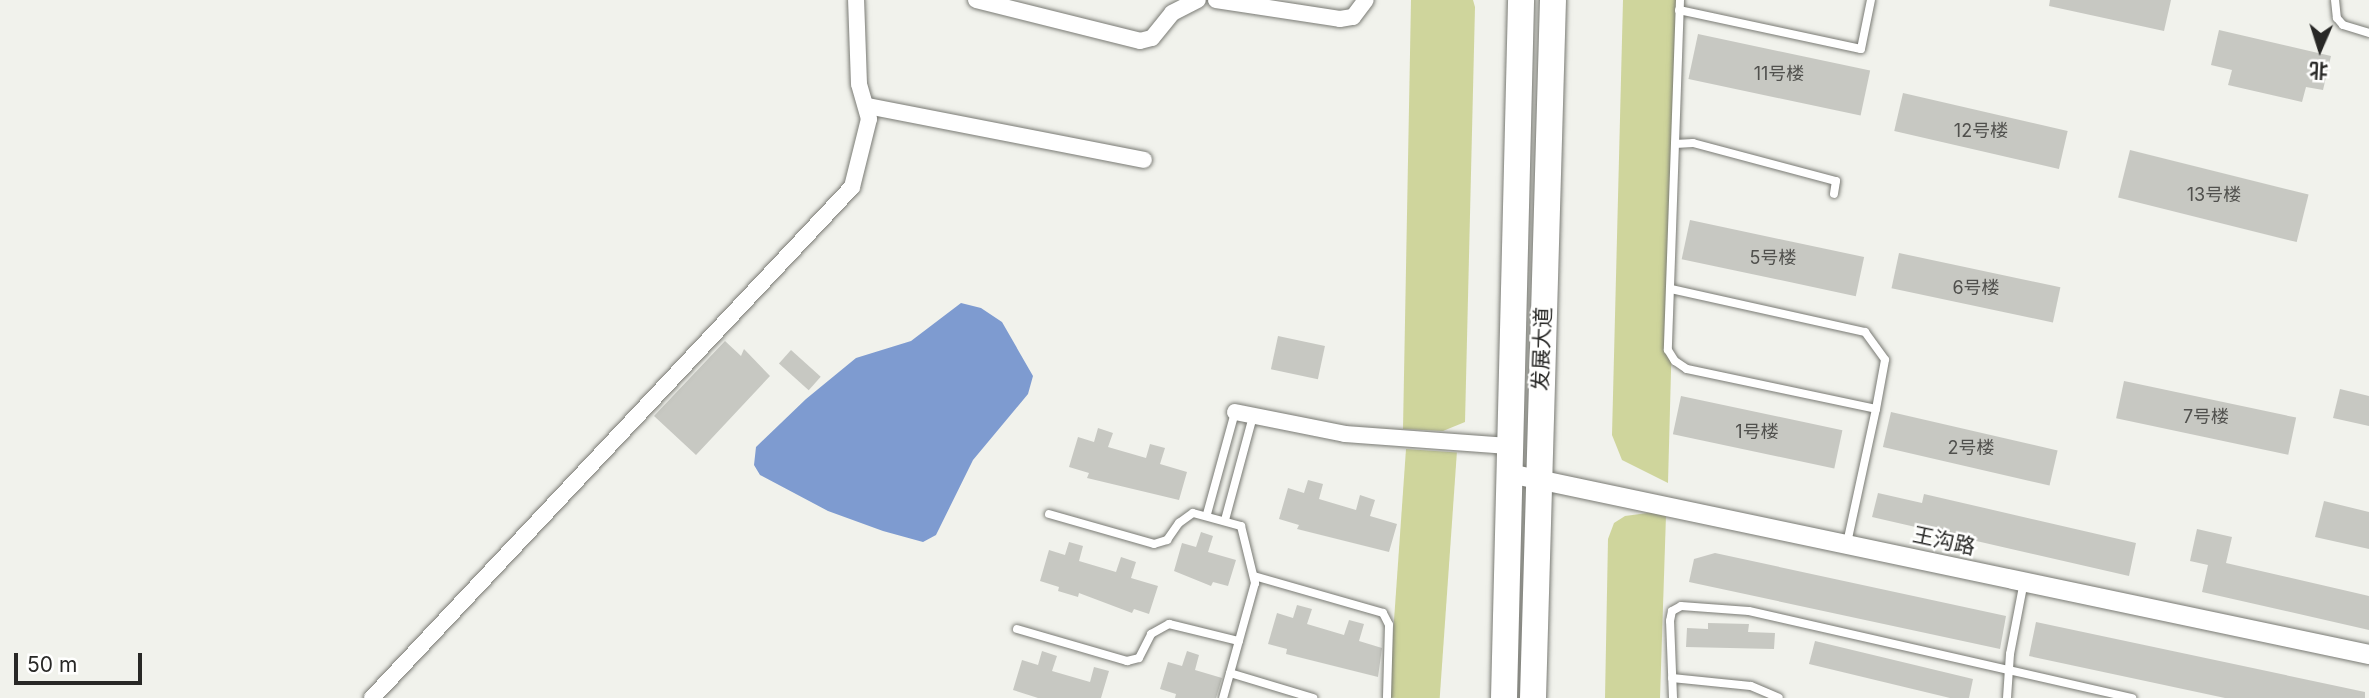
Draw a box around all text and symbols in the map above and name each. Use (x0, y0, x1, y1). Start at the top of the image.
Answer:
north arrow (2285, 14, 2355, 84)
text: 北 (2309, 58, 2329, 82)
house number: 11号楼 (1754, 63, 1804, 85)
house number: 12号楼 (1954, 120, 2008, 142)
house number: 13号楼 (2187, 184, 2241, 206)
house number: 5号楼 (1750, 247, 1796, 269)
house number: 6号楼 (1952, 277, 2000, 299)
street label: 发展大道 (1528, 307, 1556, 391)
house number: 7号楼 (2183, 406, 2229, 428)
house number: 1号楼 (1735, 421, 1779, 443)
house number: 2号楼 (1948, 437, 1994, 459)
street label: 王沟路 (1911, 522, 1977, 560)
scale bar (18, 638, 145, 682)
text: 50 m (27, 652, 77, 677)

